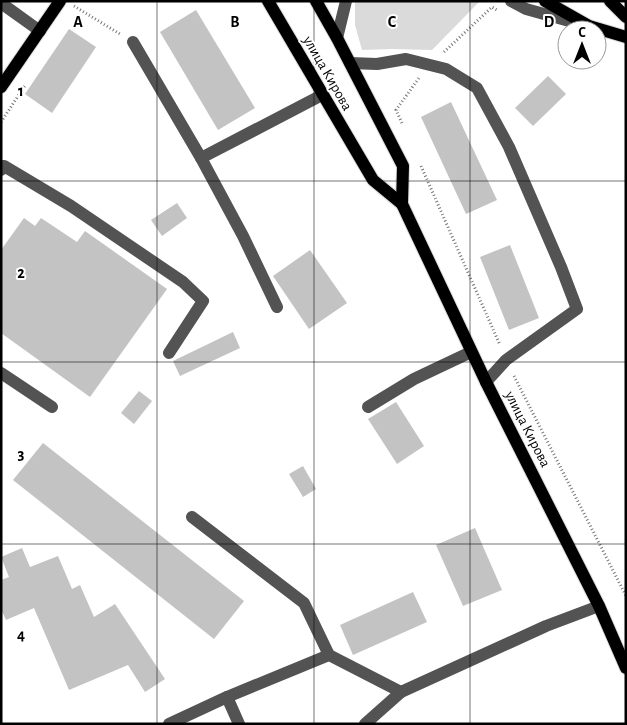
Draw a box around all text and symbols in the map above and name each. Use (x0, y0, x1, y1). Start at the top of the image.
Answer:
text: A (73, 14, 83, 30)
text: B (230, 14, 240, 30)
text: C (388, 14, 397, 30)
text: D (544, 14, 555, 30)
north arrow (557, 20, 607, 70)
text: С (578, 26, 586, 40)
street label: улица Кирова (300, 33, 355, 113)
text: 1 (18, 83, 24, 99)
text: 2 (17, 265, 25, 281)
street label: улица Кирова (502, 388, 553, 470)
text: 3 (18, 446, 25, 462)
text: 4 (17, 627, 25, 643)

